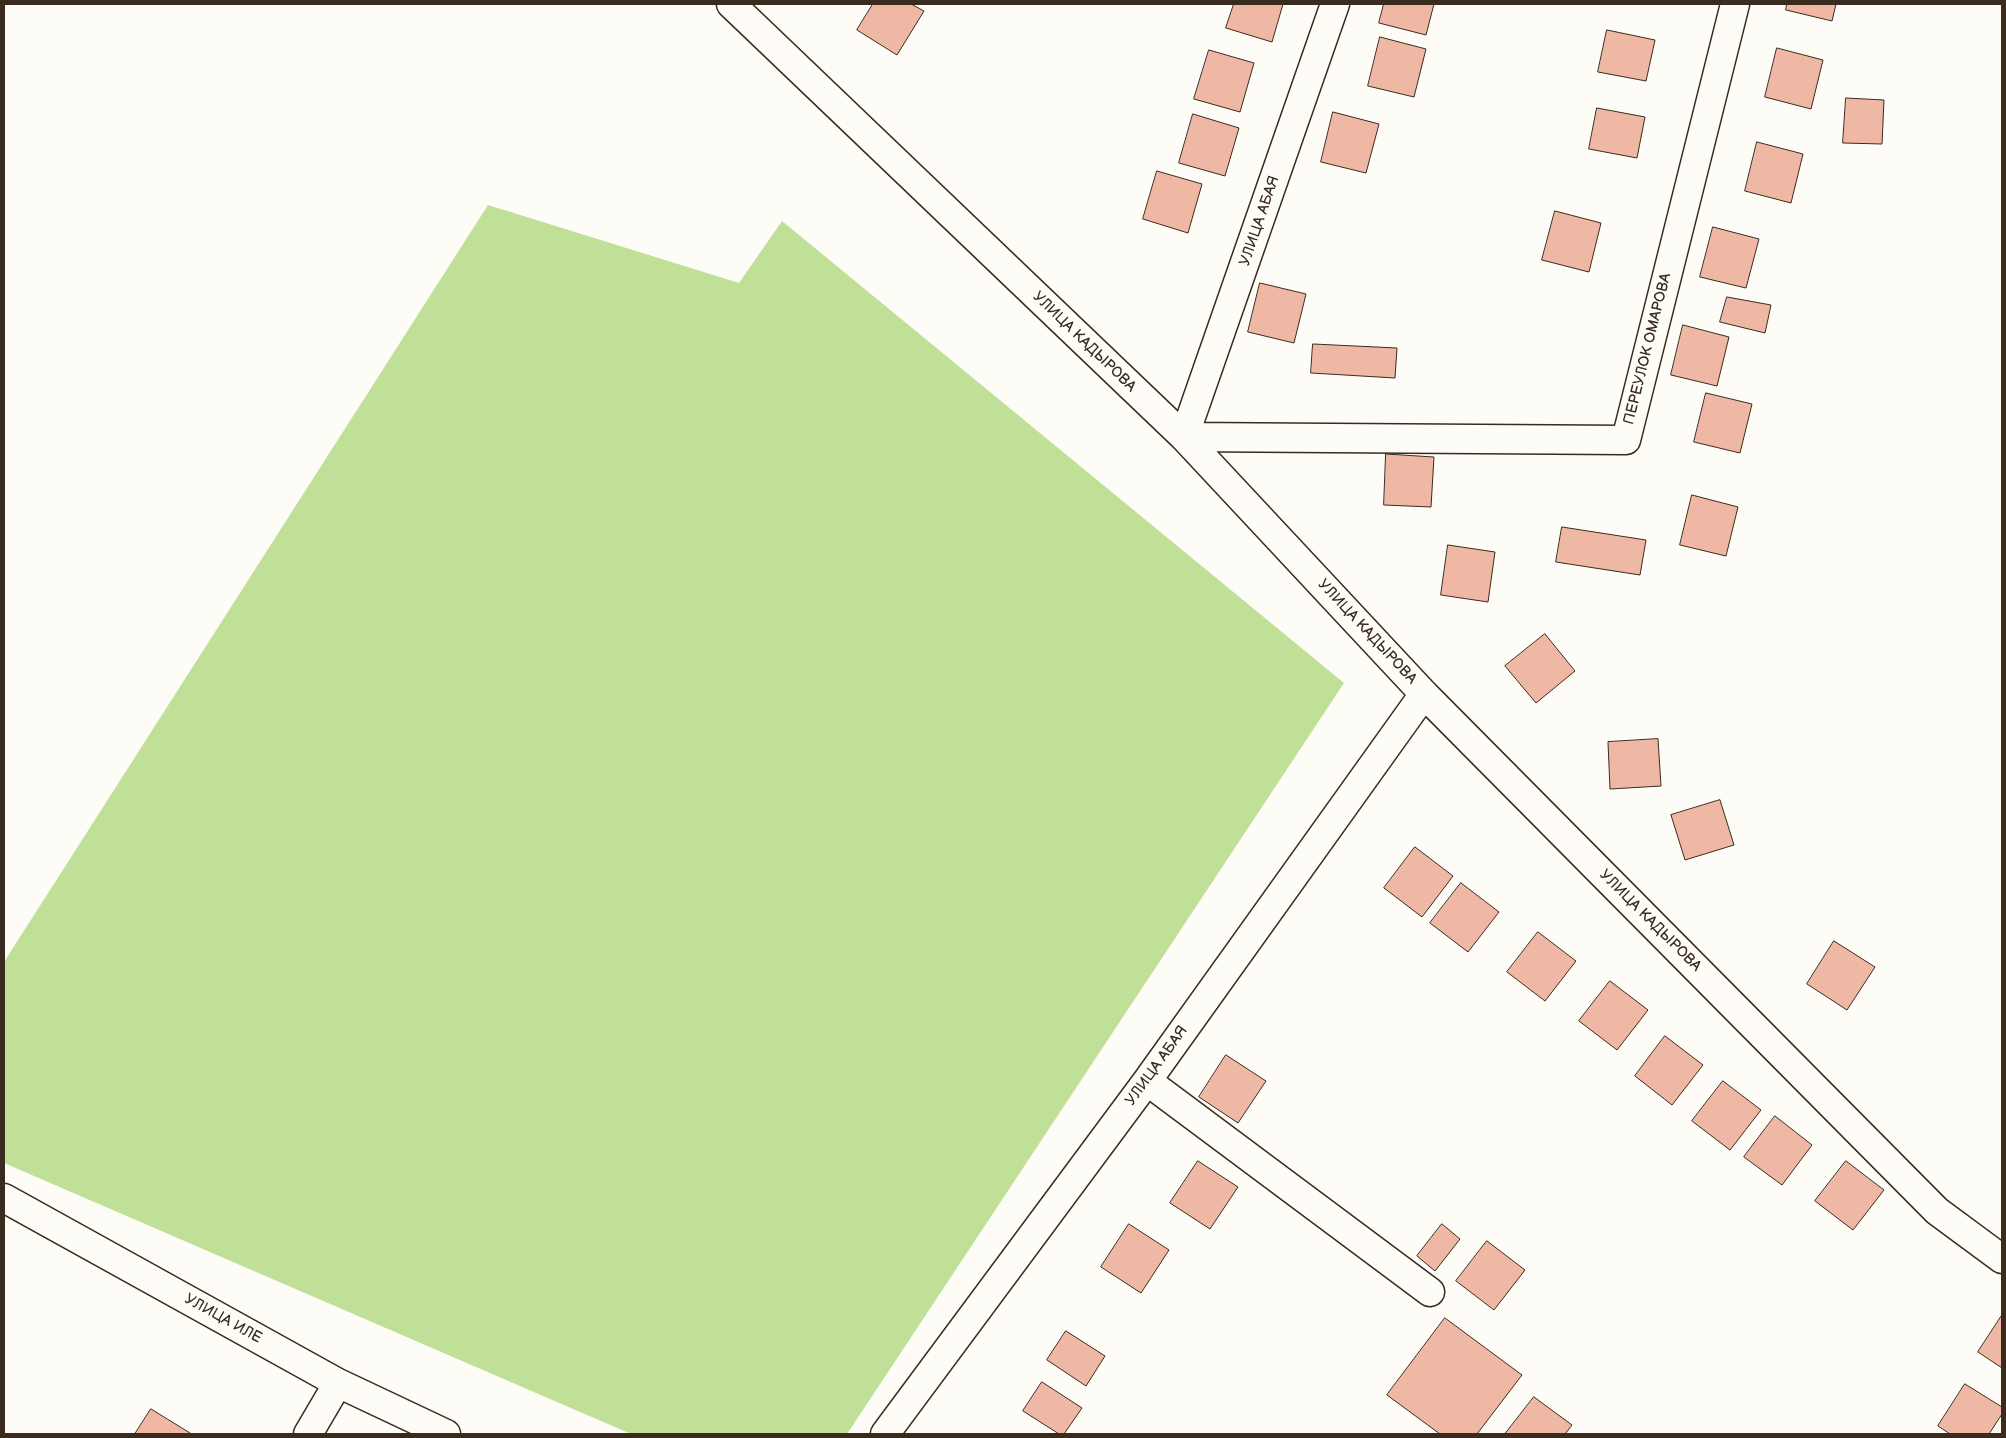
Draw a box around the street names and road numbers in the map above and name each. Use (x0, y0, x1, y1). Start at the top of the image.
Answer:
street label: УЛИЦА АБАЯ (1236, 174, 1284, 268)
street label: ПЕРЕУЛОК ОМАРОВА (1620, 271, 1676, 427)
street label: УЛИЦА КАДЫРОВА (1029, 288, 1139, 396)
street label: УЛИЦА КАДЫРОВА (1314, 576, 1420, 688)
street label: УЛИЦА КАДЫРОВА (1595, 866, 1705, 976)
street label: УЛИЦА АБАЯ (1122, 1023, 1192, 1109)
street label: УЛИЦА ИЛЕ (181, 1290, 265, 1348)

